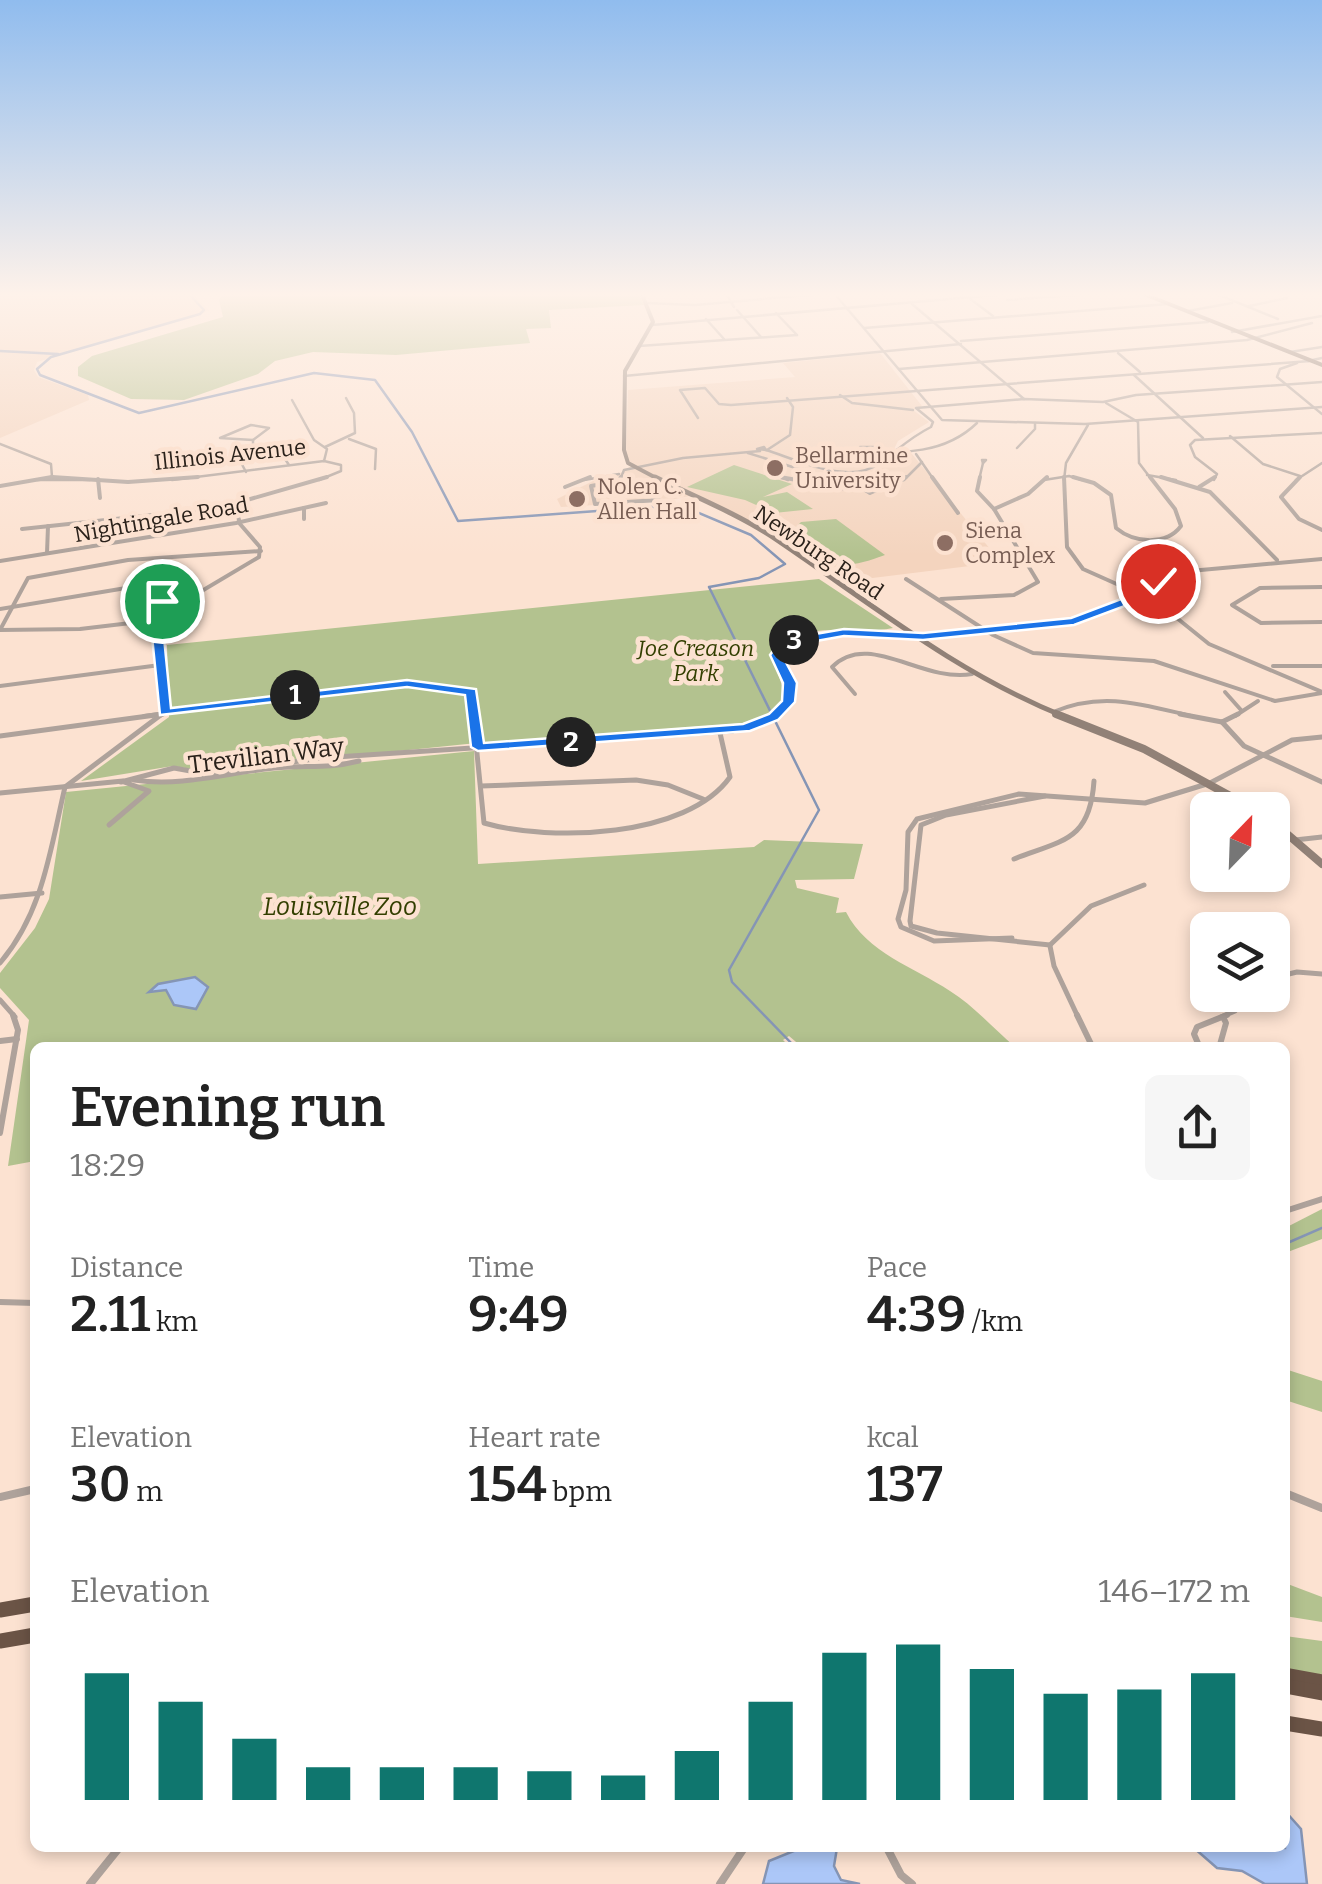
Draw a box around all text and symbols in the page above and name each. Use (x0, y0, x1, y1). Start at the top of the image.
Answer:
street label: Illinois Avenue (153, 433, 307, 476)
place label: Bellarmine University (795, 442, 908, 494)
marker: Bellarmine University (764, 457, 786, 479)
place label: Nolen C. Allen Hall (597, 473, 697, 525)
marker: Nolen C. Allen Hall (566, 488, 588, 510)
street label: Nightingale Road (72, 491, 250, 548)
street label: Newburg Road (749, 499, 889, 606)
place label: Siena Complex (965, 517, 1055, 569)
marker: Siena Complex (934, 532, 956, 554)
pin (1116, 539, 1201, 624)
icon: check (1131, 554, 1186, 609)
pin (120, 559, 205, 644)
icon: arrive (135, 574, 190, 629)
pin: 3 (769, 615, 819, 665)
text: 3 (786, 623, 802, 656)
park label: Joe Creason Park (636, 635, 754, 687)
pin: 1 (270, 670, 320, 720)
text: 1 (289, 678, 301, 711)
pin: 2 (546, 717, 596, 767)
text: 2 (563, 725, 579, 758)
street label: Trevilian Way (187, 731, 346, 780)
north arrow (1190, 792, 1290, 892)
map controls (1190, 792, 1290, 1012)
park label: Louisville Zoo (263, 892, 417, 922)
button: layers (1190, 912, 1290, 1012)
text: Evening run (70, 1075, 385, 1141)
button: share (1145, 1075, 1250, 1180)
text: 18:29 (70, 1146, 145, 1184)
text: Distance (70, 1251, 183, 1284)
text: Time (468, 1251, 534, 1284)
text: Pace (867, 1251, 927, 1284)
text: 2.11 (70, 1284, 150, 1344)
text: 9:49 (468, 1284, 569, 1344)
text: 4:39 (867, 1284, 966, 1344)
text: km (150, 1305, 198, 1338)
text: /km (966, 1305, 1023, 1338)
text: Elevation (70, 1421, 192, 1454)
text: Heart rate (468, 1421, 601, 1454)
text: kcal (867, 1421, 919, 1454)
text: 30 (70, 1454, 131, 1514)
text: 154 (468, 1454, 547, 1514)
text: 137 (867, 1454, 943, 1514)
text: m (131, 1475, 163, 1508)
text: bpm (547, 1475, 612, 1508)
text: Elevation (70, 1572, 210, 1610)
text: 146–172 m (1098, 1572, 1250, 1610)

